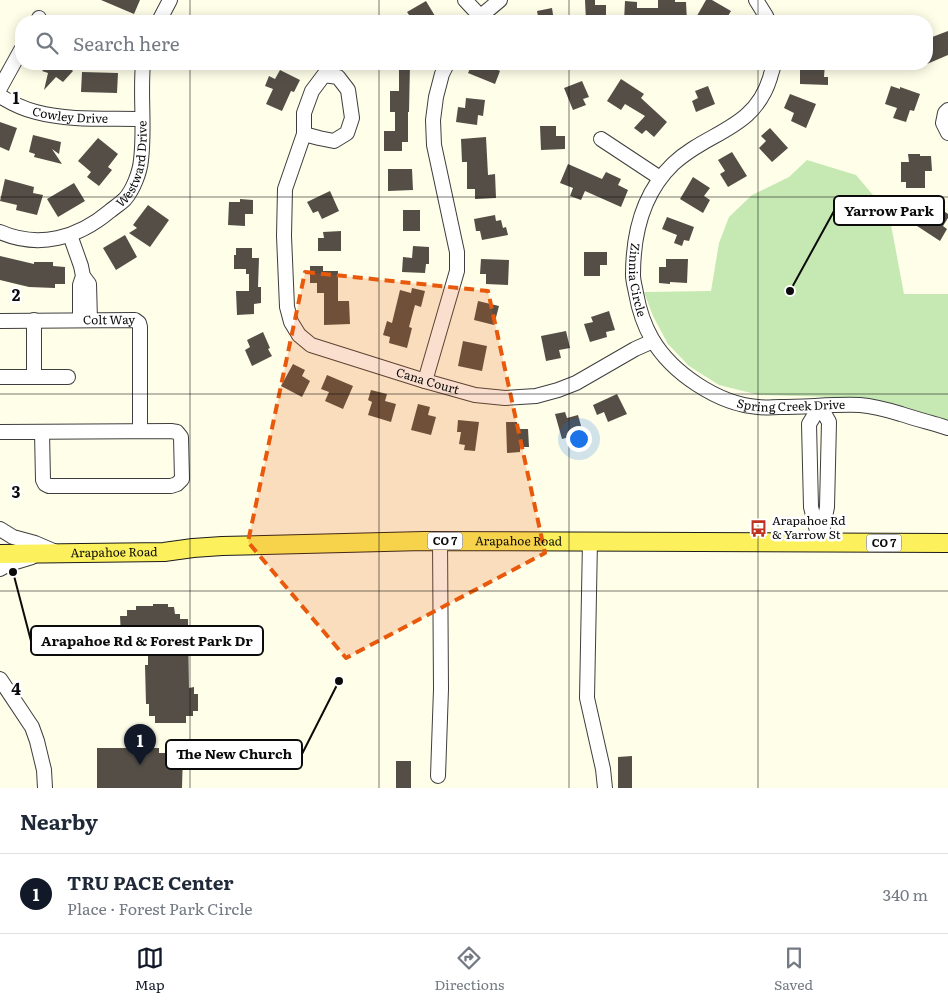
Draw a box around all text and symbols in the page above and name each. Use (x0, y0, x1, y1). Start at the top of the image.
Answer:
search box (15, 15, 933, 70)
icon: search (33, 29, 61, 57)
text: Search here (73, 29, 180, 57)
text: 1 (13, 85, 20, 109)
street label: Cowley Drive (30, 101, 108, 127)
street label: Westward Drive (112, 120, 151, 211)
callout: Yarrow Park (834, 196, 944, 225)
text: Yarrow Park (844, 200, 934, 220)
street label: Zinnia Circle (625, 242, 651, 319)
text: 2 (12, 282, 21, 306)
street label: Colt Way (83, 310, 135, 328)
street label: Cana Court (394, 362, 462, 398)
street label: Spring Creek Drive (735, 393, 845, 415)
your location (566, 426, 592, 452)
text: 3 (12, 479, 21, 503)
place label: Arapahoe Rd & Yarrow St (772, 511, 846, 543)
bus stop icon: Arapahoe Rd & Yarrow St (748, 518, 768, 538)
street label: Arapahoe Road (475, 531, 563, 550)
road number: CO 7 (428, 532, 462, 550)
road number: CO 7 (866, 534, 902, 552)
street label: Arapahoe Road (70, 542, 158, 561)
callout: Arapahoe Rd & Forest Park Dr (31, 626, 263, 655)
text: Arapahoe Rd & Forest Park Dr (41, 630, 253, 650)
text: 4 (11, 676, 21, 700)
pin: 1 (124, 724, 156, 765)
callout: The New Church (166, 740, 302, 769)
text: The New Church (176, 743, 292, 763)
text: Nearby (20, 805, 98, 836)
text: TRU PACE Center (67, 868, 234, 896)
text: 1 (33, 882, 39, 906)
text: 340 m (883, 882, 928, 906)
text: Place · Forest Park Circle (67, 896, 253, 920)
tab: Map (135, 944, 165, 994)
tab: Directions (434, 944, 504, 994)
tab: Saved (774, 944, 813, 994)

